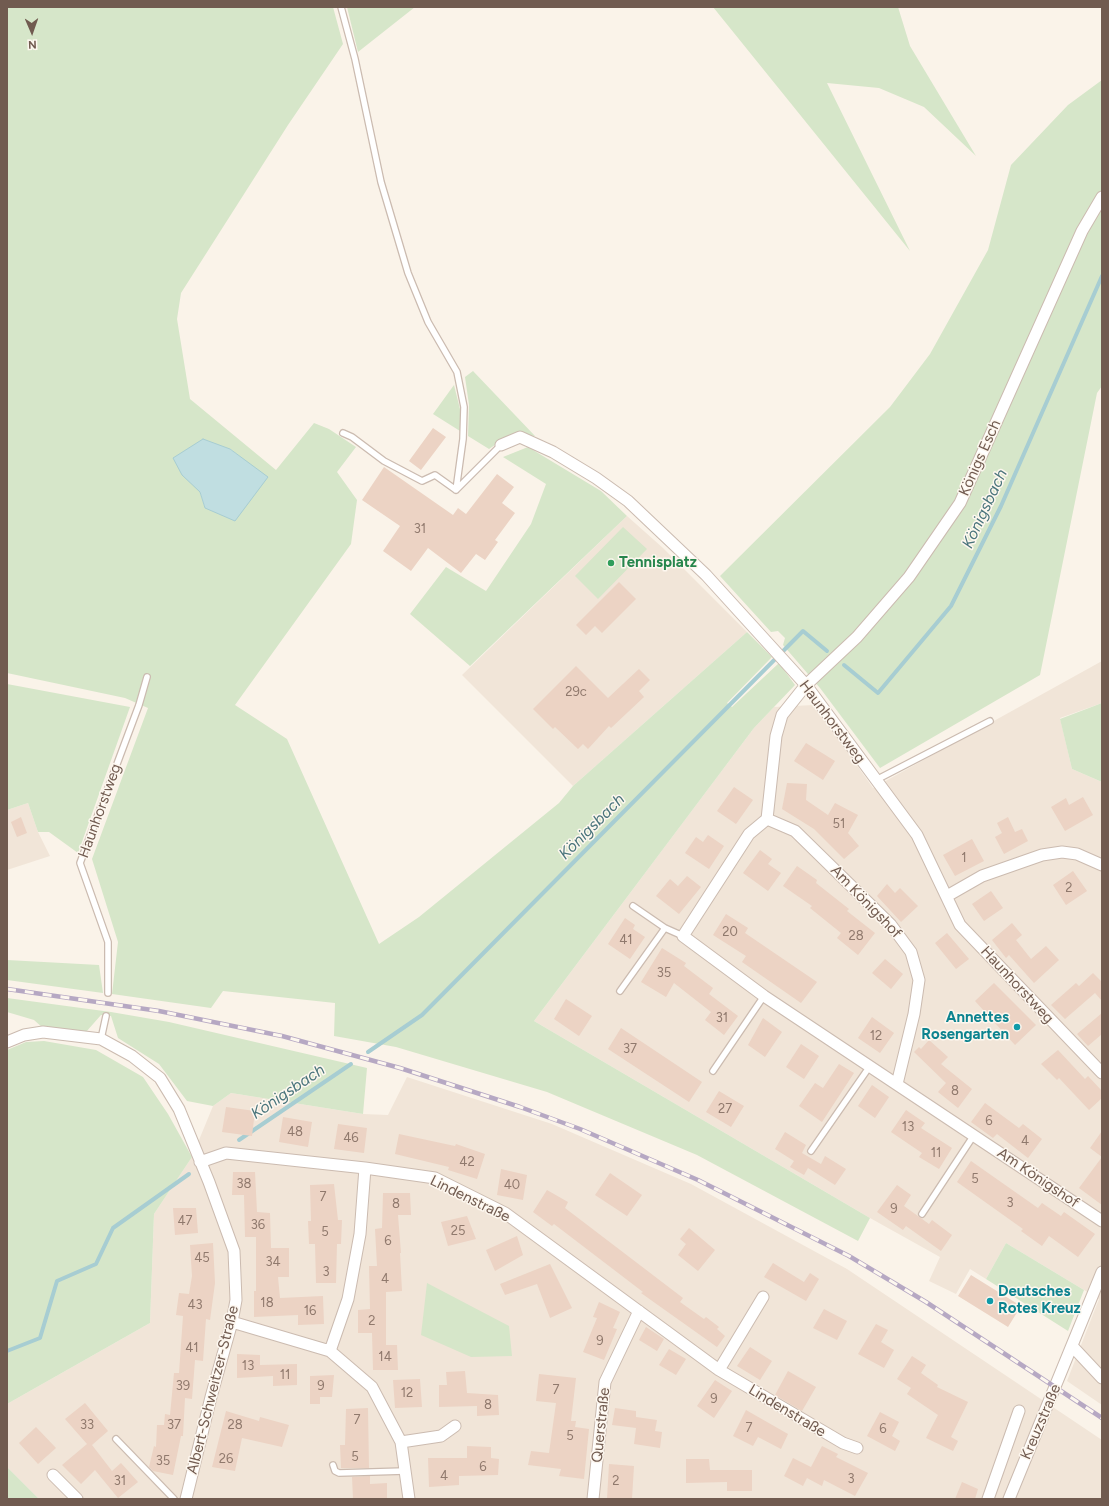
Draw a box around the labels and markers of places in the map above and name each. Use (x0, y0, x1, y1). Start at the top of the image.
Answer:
place label: Tennisplatz (619, 554, 697, 572)
marker: Tennisplatz (606, 558, 616, 568)
place label: Annettes Rosengarten (921, 1009, 1009, 1044)
marker: Annettes Rosengarten (1012, 1022, 1022, 1032)
place label: Deutsches Rotes Kreuz (998, 1283, 1081, 1318)
marker: Deutsches Rotes Kreuz (985, 1296, 995, 1306)

